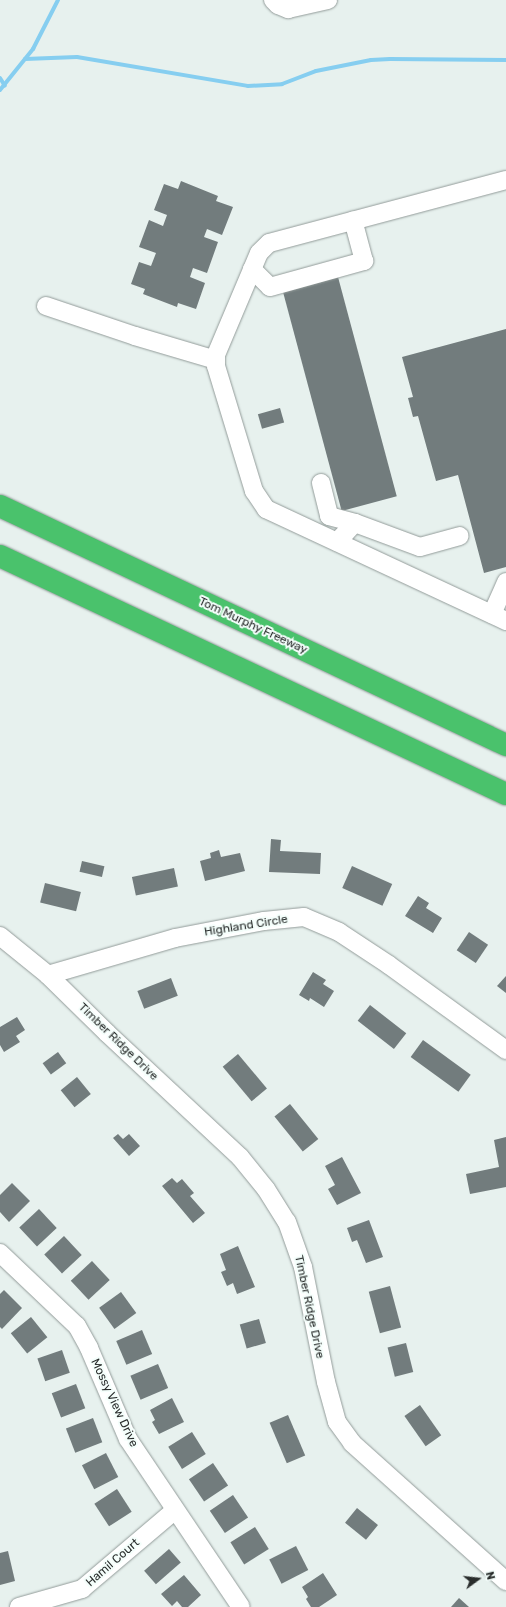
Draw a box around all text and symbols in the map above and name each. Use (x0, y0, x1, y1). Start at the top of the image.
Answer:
street label: Tom Murphy Freeway (196, 594, 310, 658)
street label: Highland Circle (203, 912, 289, 940)
street label: Timber Ridge Drive (75, 1000, 161, 1084)
street label: Timber Ridge Drive (291, 1254, 327, 1360)
street label: Mossy View Drive (87, 1356, 141, 1450)
street label: Hamil Court (83, 1536, 143, 1590)
north arrow (458, 1559, 498, 1599)
text: N (483, 1570, 497, 1581)

